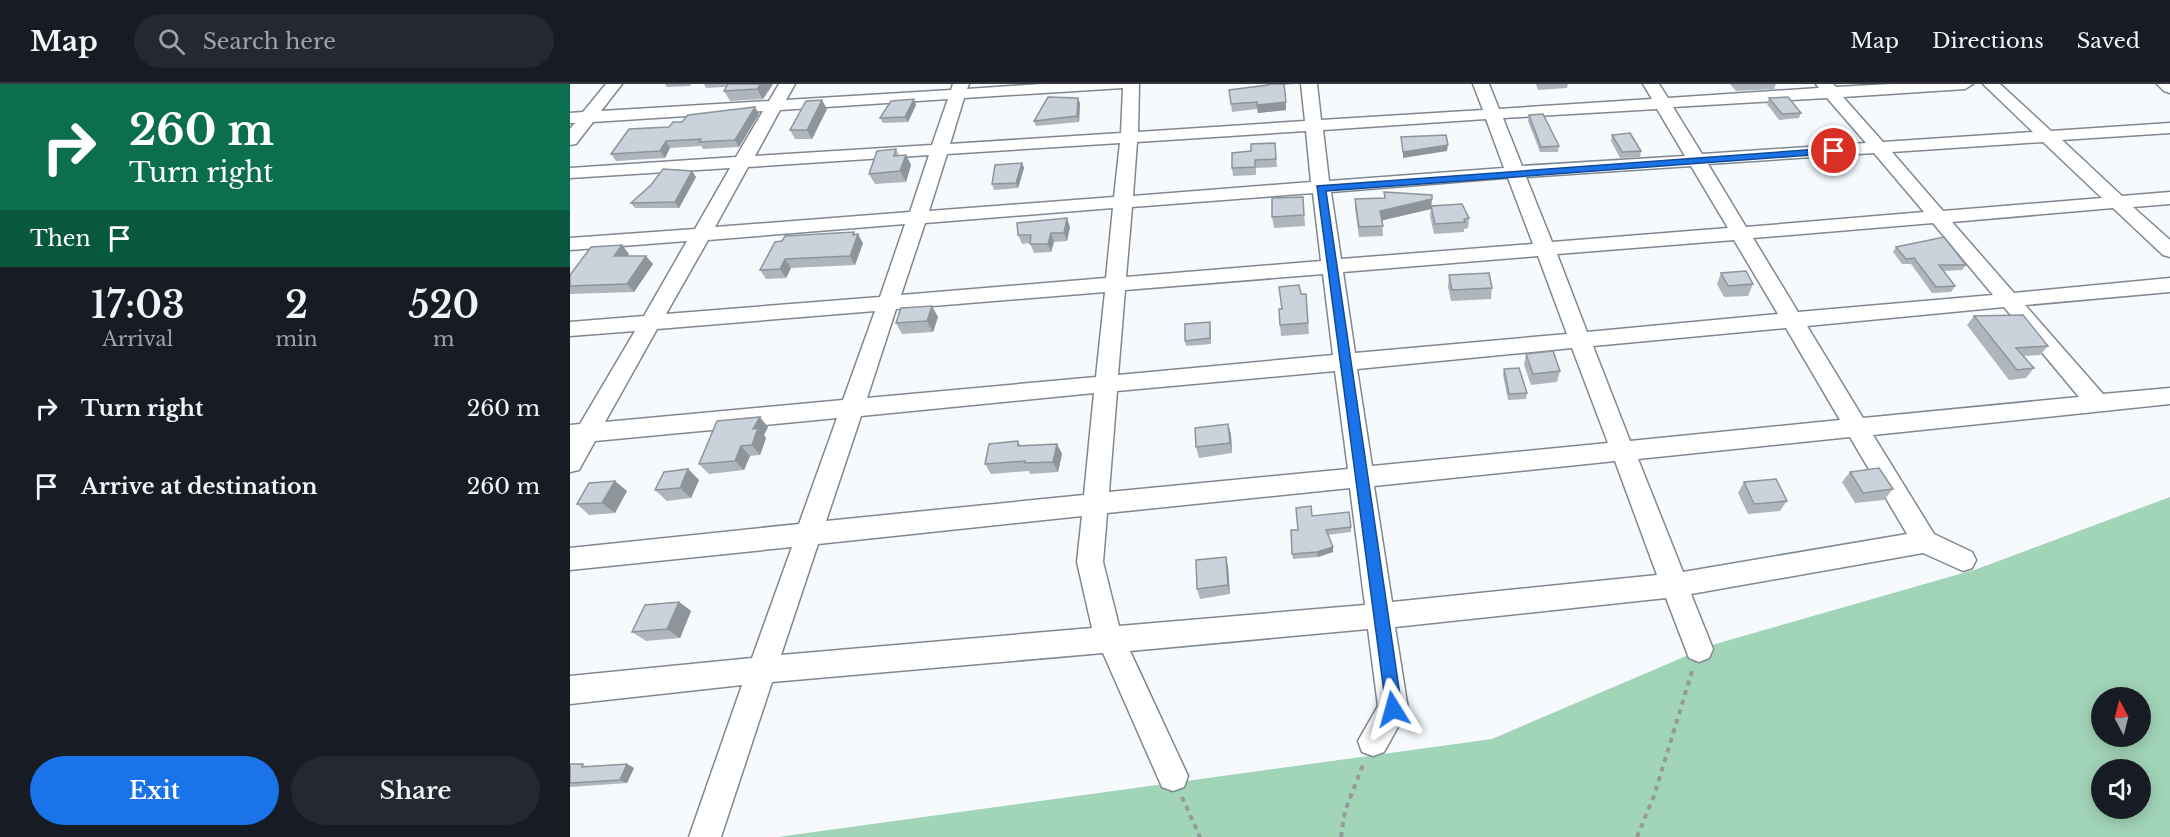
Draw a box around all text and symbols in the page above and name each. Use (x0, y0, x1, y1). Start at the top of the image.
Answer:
search box (134, 14, 554, 68)
text: Map (30, 24, 98, 59)
icon: search (155, 25, 188, 58)
text: Search here (203, 28, 336, 55)
text: Map (1850, 28, 1899, 54)
text: Directions (1932, 28, 2044, 54)
text: Saved (2077, 28, 2140, 54)
text: 260 m (129, 104, 274, 156)
icon: right (30, 108, 108, 186)
pin (1808, 125, 1859, 176)
icon: arrive (1817, 134, 1850, 167)
text: Turn right (129, 156, 273, 189)
icon: arrive (103, 222, 136, 255)
text: Then (30, 225, 91, 252)
text: 17:03 (91, 283, 185, 328)
text: 2 (285, 283, 308, 328)
text: 520 (408, 283, 479, 328)
text: Arrival (102, 327, 173, 351)
text: min (275, 327, 318, 351)
text: m (433, 327, 454, 351)
icon: right (30, 392, 63, 425)
text: Turn right (81, 395, 203, 422)
text: 260 m (467, 395, 540, 422)
icon: arrive (30, 470, 63, 503)
text: Arrive at destination (81, 473, 318, 500)
text: 260 m (467, 473, 540, 500)
position arrow (1361, 677, 1425, 741)
north arrow (2091, 687, 2151, 747)
map controls (2091, 687, 2151, 819)
button: Exit (30, 756, 279, 825)
button: Share (291, 756, 540, 825)
button: sound (2091, 759, 2151, 819)

